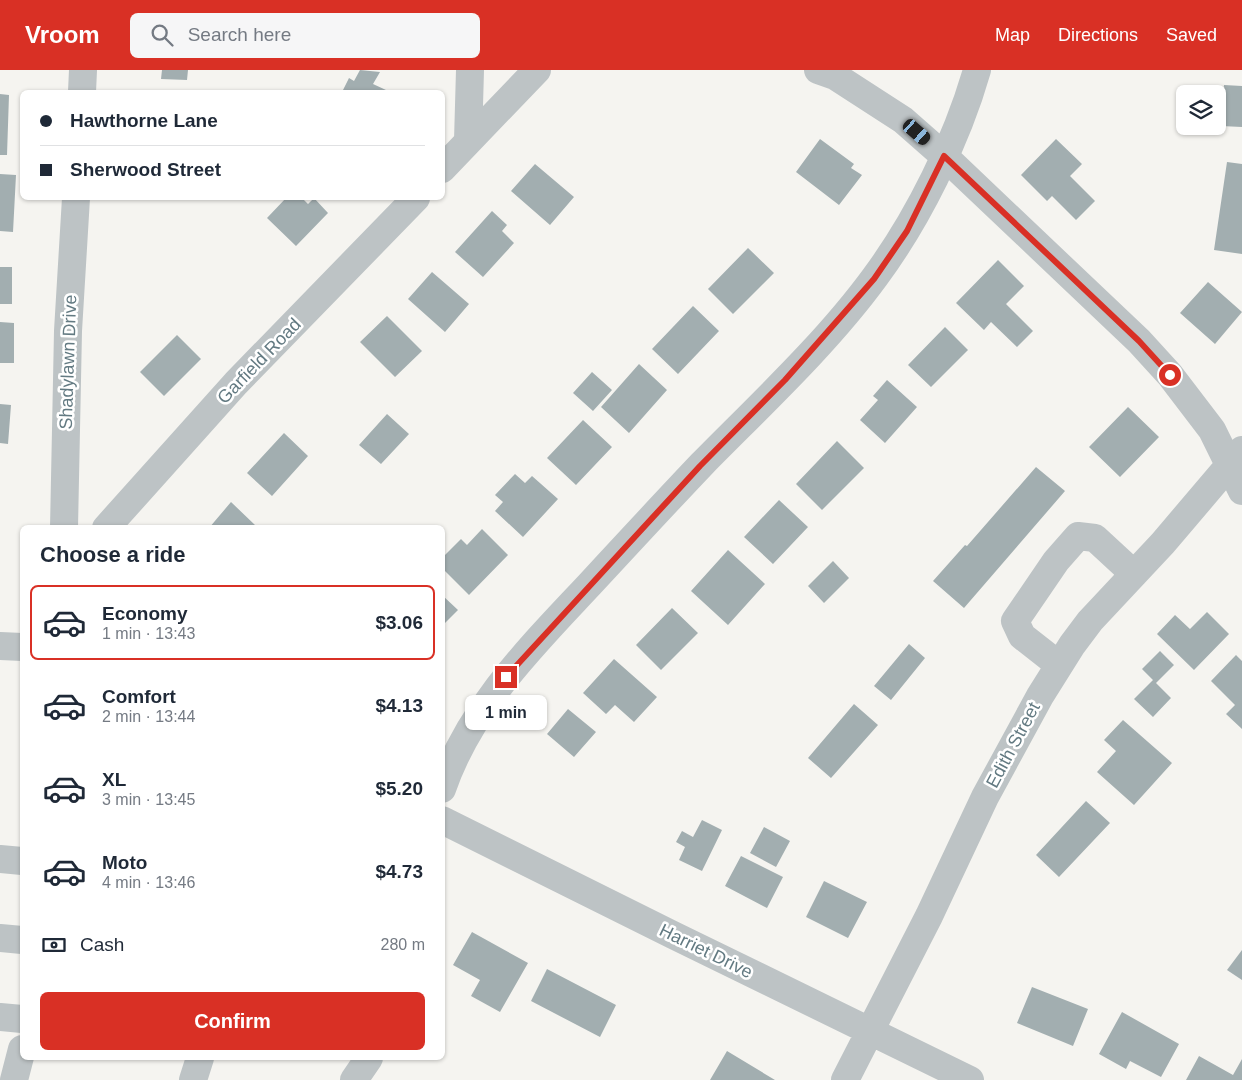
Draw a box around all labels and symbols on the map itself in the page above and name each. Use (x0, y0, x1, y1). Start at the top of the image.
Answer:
car (900, 116, 933, 148)
street label: Shadylawn Drive (56, 294, 80, 430)
street label: Garfield Road (213, 314, 305, 408)
route start (1159, 364, 1181, 386)
route end (495, 666, 517, 688)
callout: 1 min (465, 694, 547, 730)
street label: Edith Street (982, 699, 1044, 791)
street label: Harriet Drive (656, 920, 756, 982)

